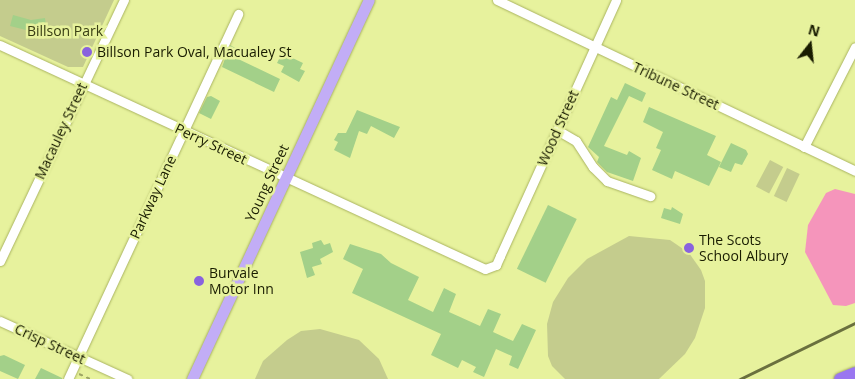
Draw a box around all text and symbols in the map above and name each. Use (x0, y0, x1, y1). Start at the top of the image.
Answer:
text: N (806, 19, 822, 41)
north arrow (785, 20, 835, 70)
park label: Billson Park (27, 23, 103, 39)
place label: Billson Park Oval, Macualey St (97, 44, 291, 60)
marker: Billson Park Oval, Macualey St (81, 46, 93, 58)
street label: Tribune Street (630, 59, 722, 113)
street label: Macauley Street (31, 80, 91, 182)
street label: Wood Street (534, 88, 582, 168)
street label: Perry Street (172, 120, 250, 168)
street label: Young Street (242, 141, 292, 225)
street label: Parkway Lane (126, 153, 180, 241)
place label: The Scots School Albury (699, 232, 788, 264)
marker: The Scots School Albury (683, 242, 695, 254)
place label: Burvale Motor Inn (209, 265, 274, 298)
marker: Burvale Motor Inn (193, 275, 205, 287)
street label: Crisp Street (12, 320, 88, 368)

